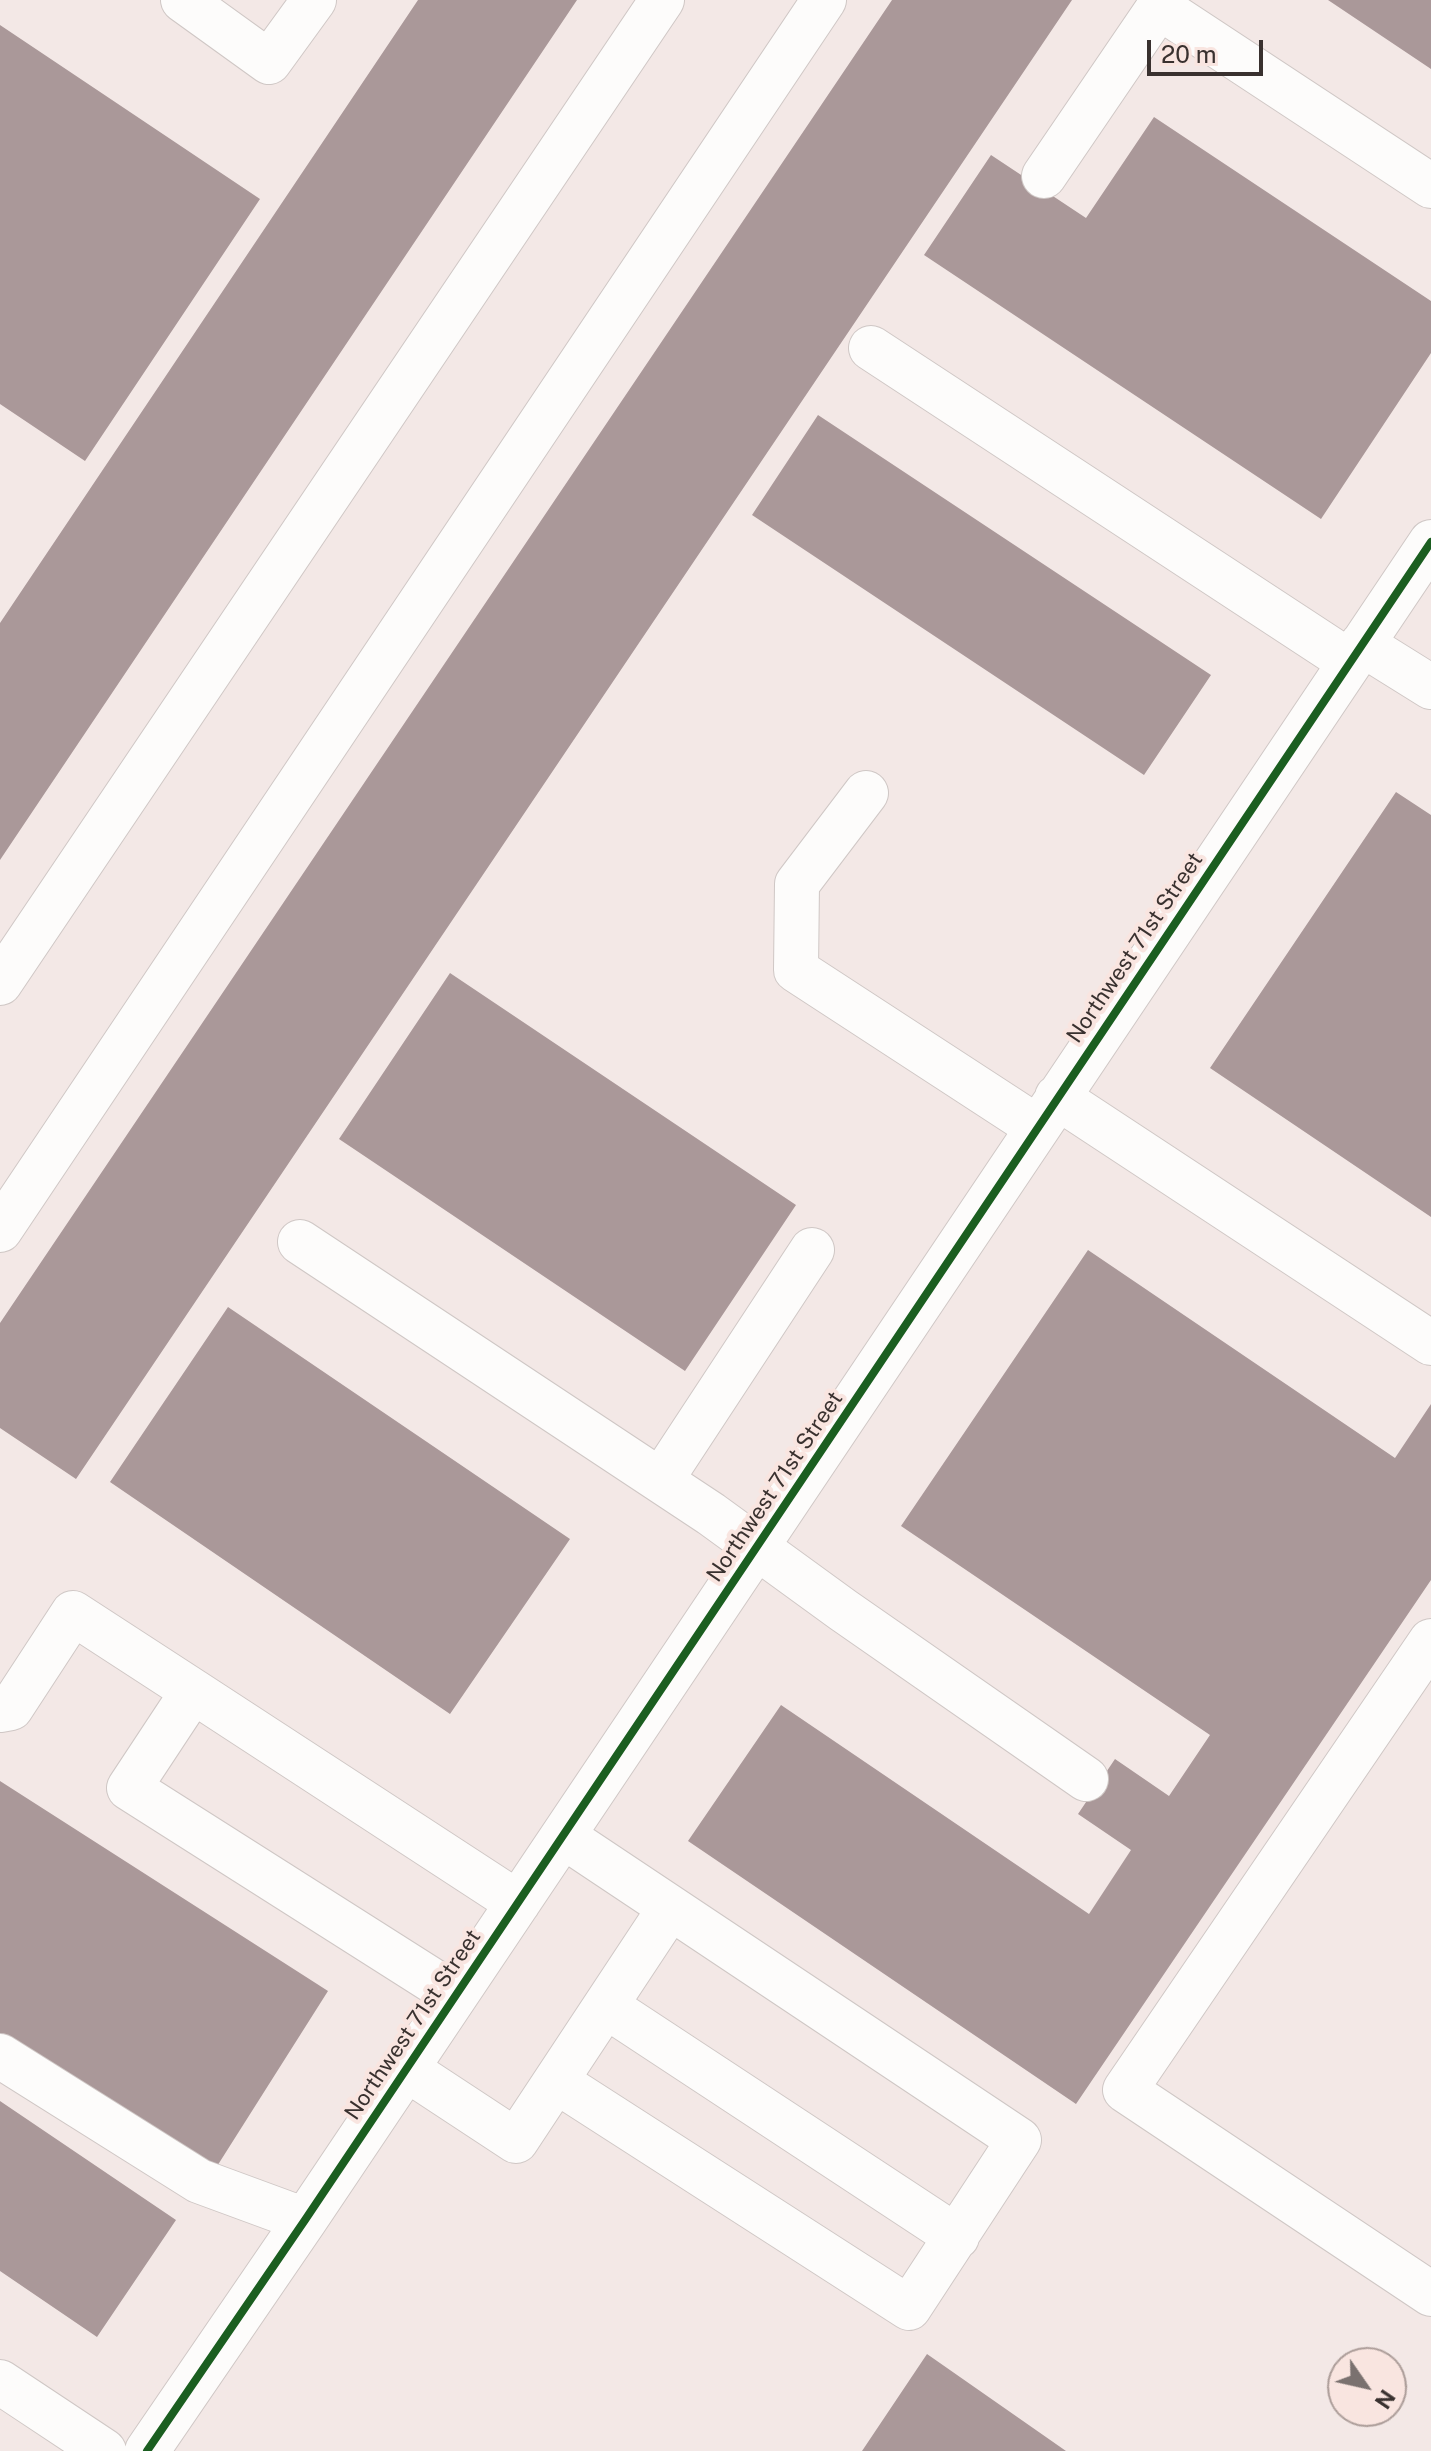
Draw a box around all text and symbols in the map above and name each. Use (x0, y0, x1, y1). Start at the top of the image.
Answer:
scale bar (1151, 24, 1267, 74)
text: 20 m (1161, 40, 1217, 68)
street label: Northwest 71st Street (1061, 848, 1209, 1048)
street label: Northwest 71st Street (701, 1387, 849, 1587)
street label: Northwest 71st Street (339, 1925, 487, 2125)
north arrow (1327, 2347, 1407, 2427)
text: N (1370, 2385, 1401, 2414)

